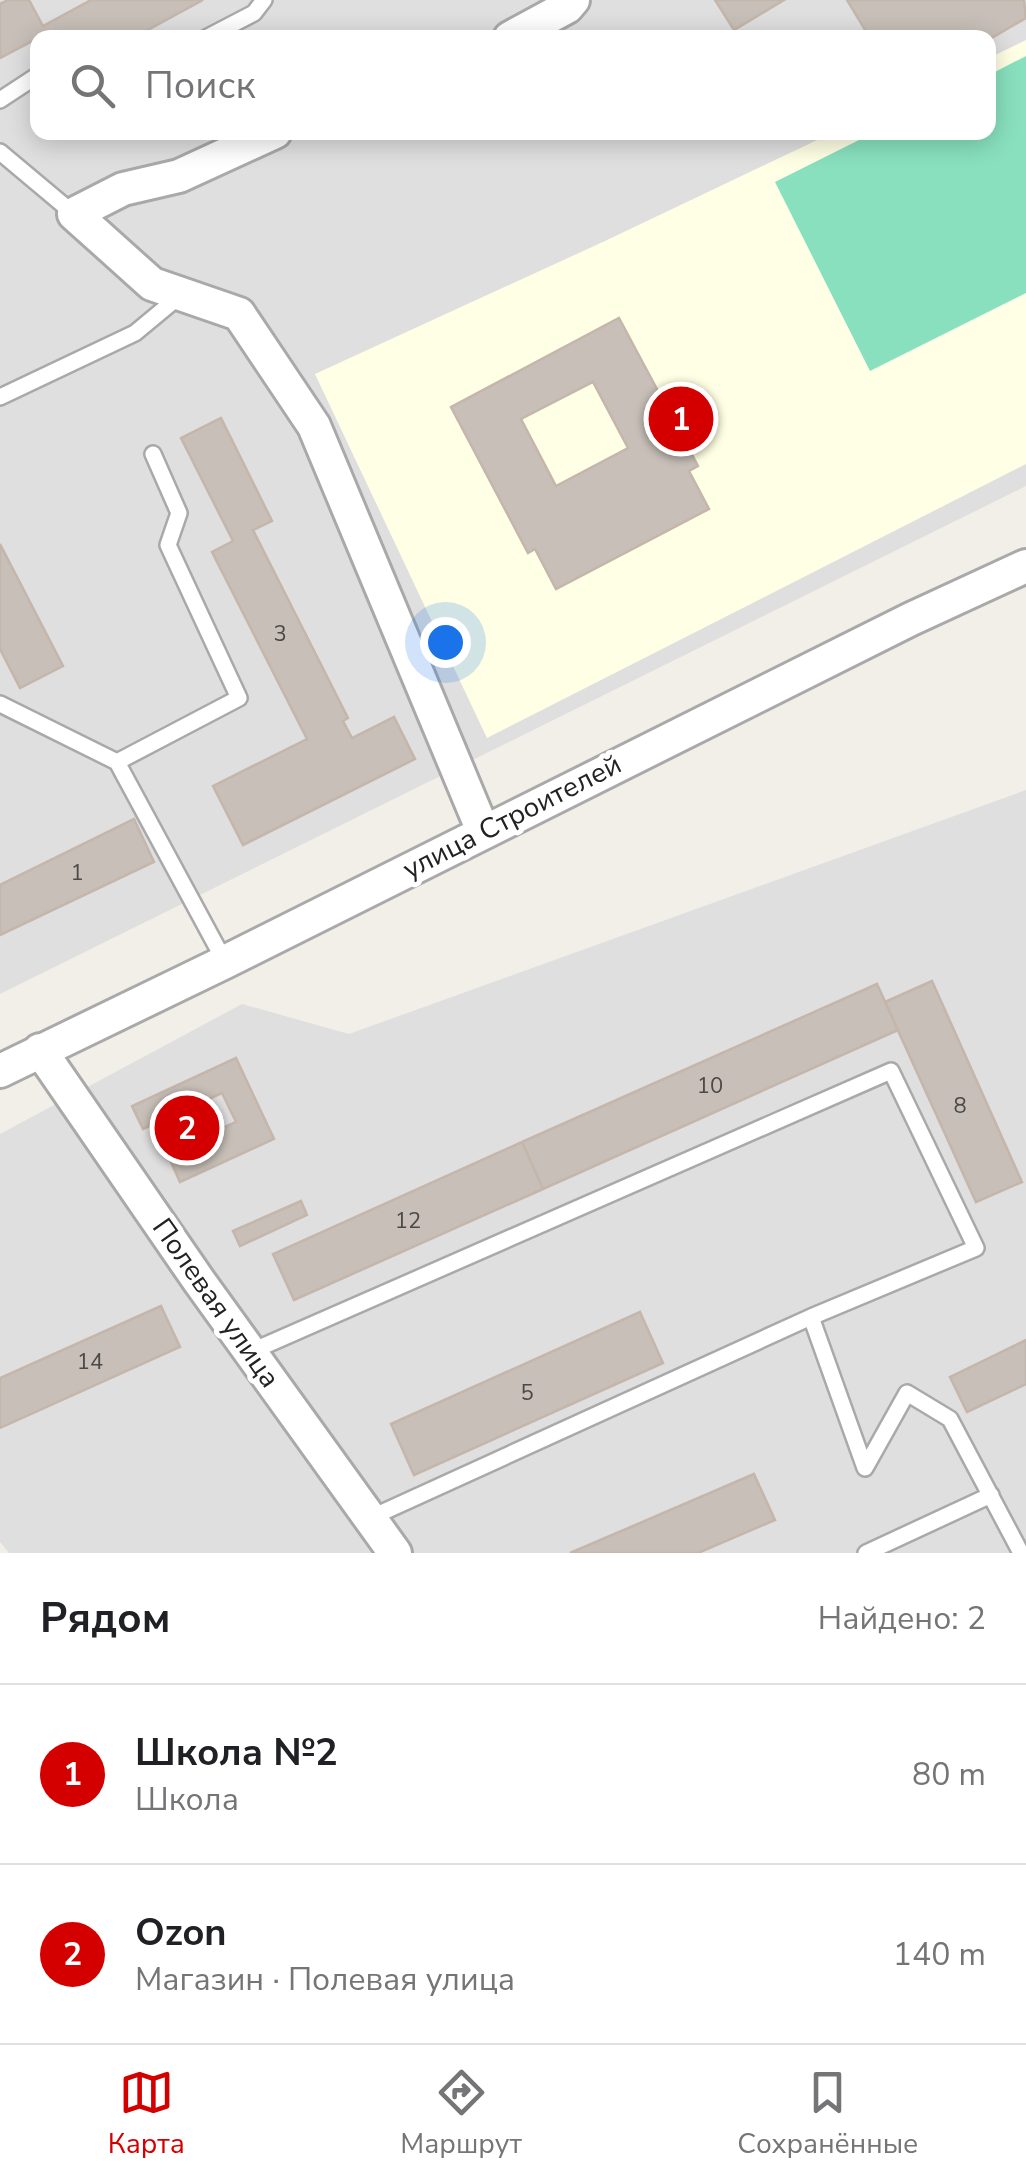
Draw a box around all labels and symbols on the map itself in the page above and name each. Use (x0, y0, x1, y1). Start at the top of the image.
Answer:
pin: 1 (648, 382, 714, 456)
your location (420, 617, 471, 668)
house number: 3 (273, 619, 287, 649)
street label: улица Строителей (396, 745, 628, 889)
house number: 1 (70, 858, 84, 888)
house number: 10 (697, 1071, 723, 1101)
pin: 2 (154, 1090, 220, 1166)
house number: 8 (953, 1091, 967, 1121)
house number: 12 (395, 1206, 421, 1236)
street label: Полевая улица (143, 1211, 289, 1395)
house number: 14 (77, 1347, 103, 1377)
house number: 5 (520, 1378, 534, 1408)

